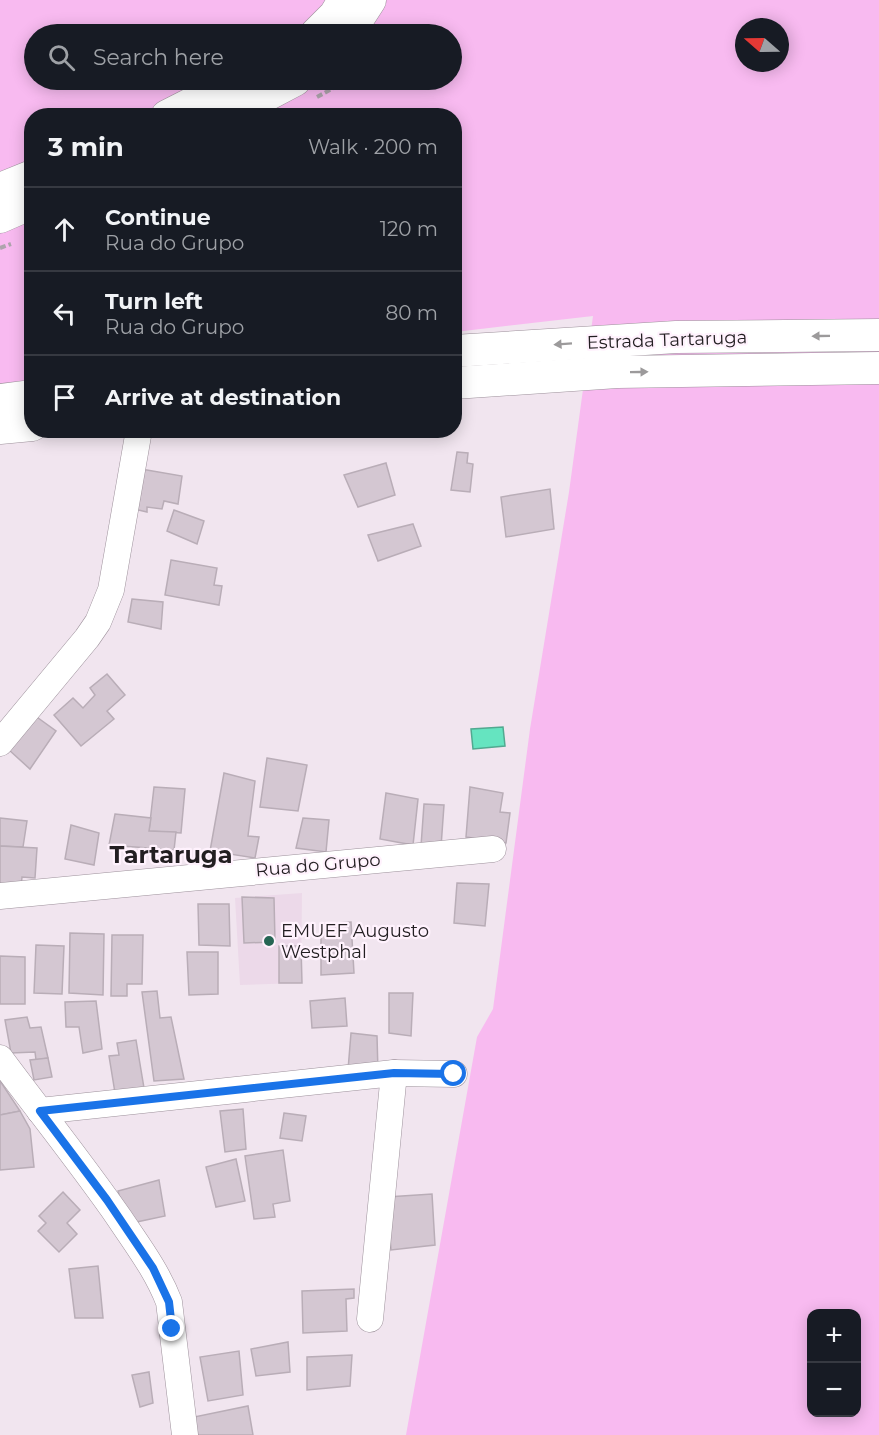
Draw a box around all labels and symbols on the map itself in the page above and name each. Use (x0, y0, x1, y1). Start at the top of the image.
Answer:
north arrow (735, 18, 789, 72)
street label: Estrada Tartaruga (586, 326, 748, 354)
one-way arrow (811, 332, 830, 341)
one-way arrow (553, 340, 572, 349)
one-way arrow (629, 367, 648, 377)
district label: Tartaruga (110, 840, 232, 869)
street label: Rua do Grupo (255, 849, 381, 881)
place label: EMUEF Augusto Westphal (281, 920, 429, 963)
marker: EMUEF Augusto Westphal (262, 934, 276, 948)
route start (440, 1060, 466, 1086)
route end (158, 1315, 184, 1341)

